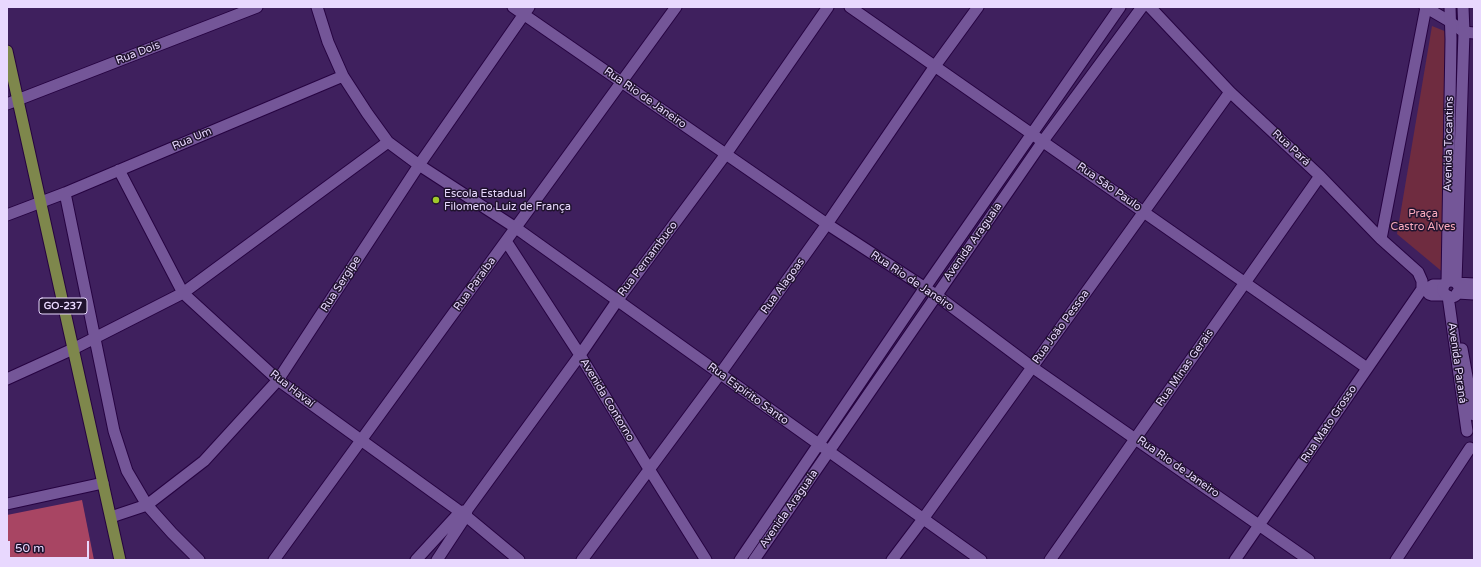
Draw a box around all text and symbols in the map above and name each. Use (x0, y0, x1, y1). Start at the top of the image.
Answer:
street label: Rua Dois (114, 39, 162, 67)
street label: Rua Rio de Janeiro (601, 65, 689, 131)
street label: Avenida Tocantins (1442, 96, 1456, 192)
street label: Rua Um (170, 125, 214, 153)
street label: Rua Pará (1269, 127, 1313, 169)
street label: Rua São Paulo (1074, 160, 1144, 214)
place label: Escola Estadual Filomeno Luiz de França (444, 187, 571, 213)
marker: Escola Estadual Filomeno Luiz de França (431, 195, 441, 205)
street label: Avenida Araguaía (941, 200, 1005, 284)
park label: Praça Castro Alves (1391, 207, 1455, 233)
street label: Rua Pernambuco (616, 219, 680, 299)
street label: Rua Rio de Janeiro (868, 248, 956, 314)
street label: Rua Sergipe (318, 254, 364, 314)
street label: Rua Paraíba (451, 255, 499, 313)
street label: Rua Alagoas (758, 256, 808, 316)
street label: Rua João Pessoa (1030, 288, 1092, 366)
road number: GO-237 (39, 298, 87, 314)
street label: Avenida Paraná (1445, 322, 1469, 404)
street label: Rua Minas Gerais (1154, 327, 1216, 409)
street label: Avenida Contorno (577, 356, 637, 444)
street label: Rua Espírito Santo (705, 360, 791, 428)
street label: Rua Havaí (267, 368, 317, 410)
street label: Rua Mato Grosso (1298, 383, 1360, 465)
street label: Rua Rio de Janeiro (1134, 434, 1222, 500)
street label: Avenida Araguaía (757, 467, 821, 551)
scale bar (10, 533, 91, 559)
text: 50 m (15, 541, 44, 555)

